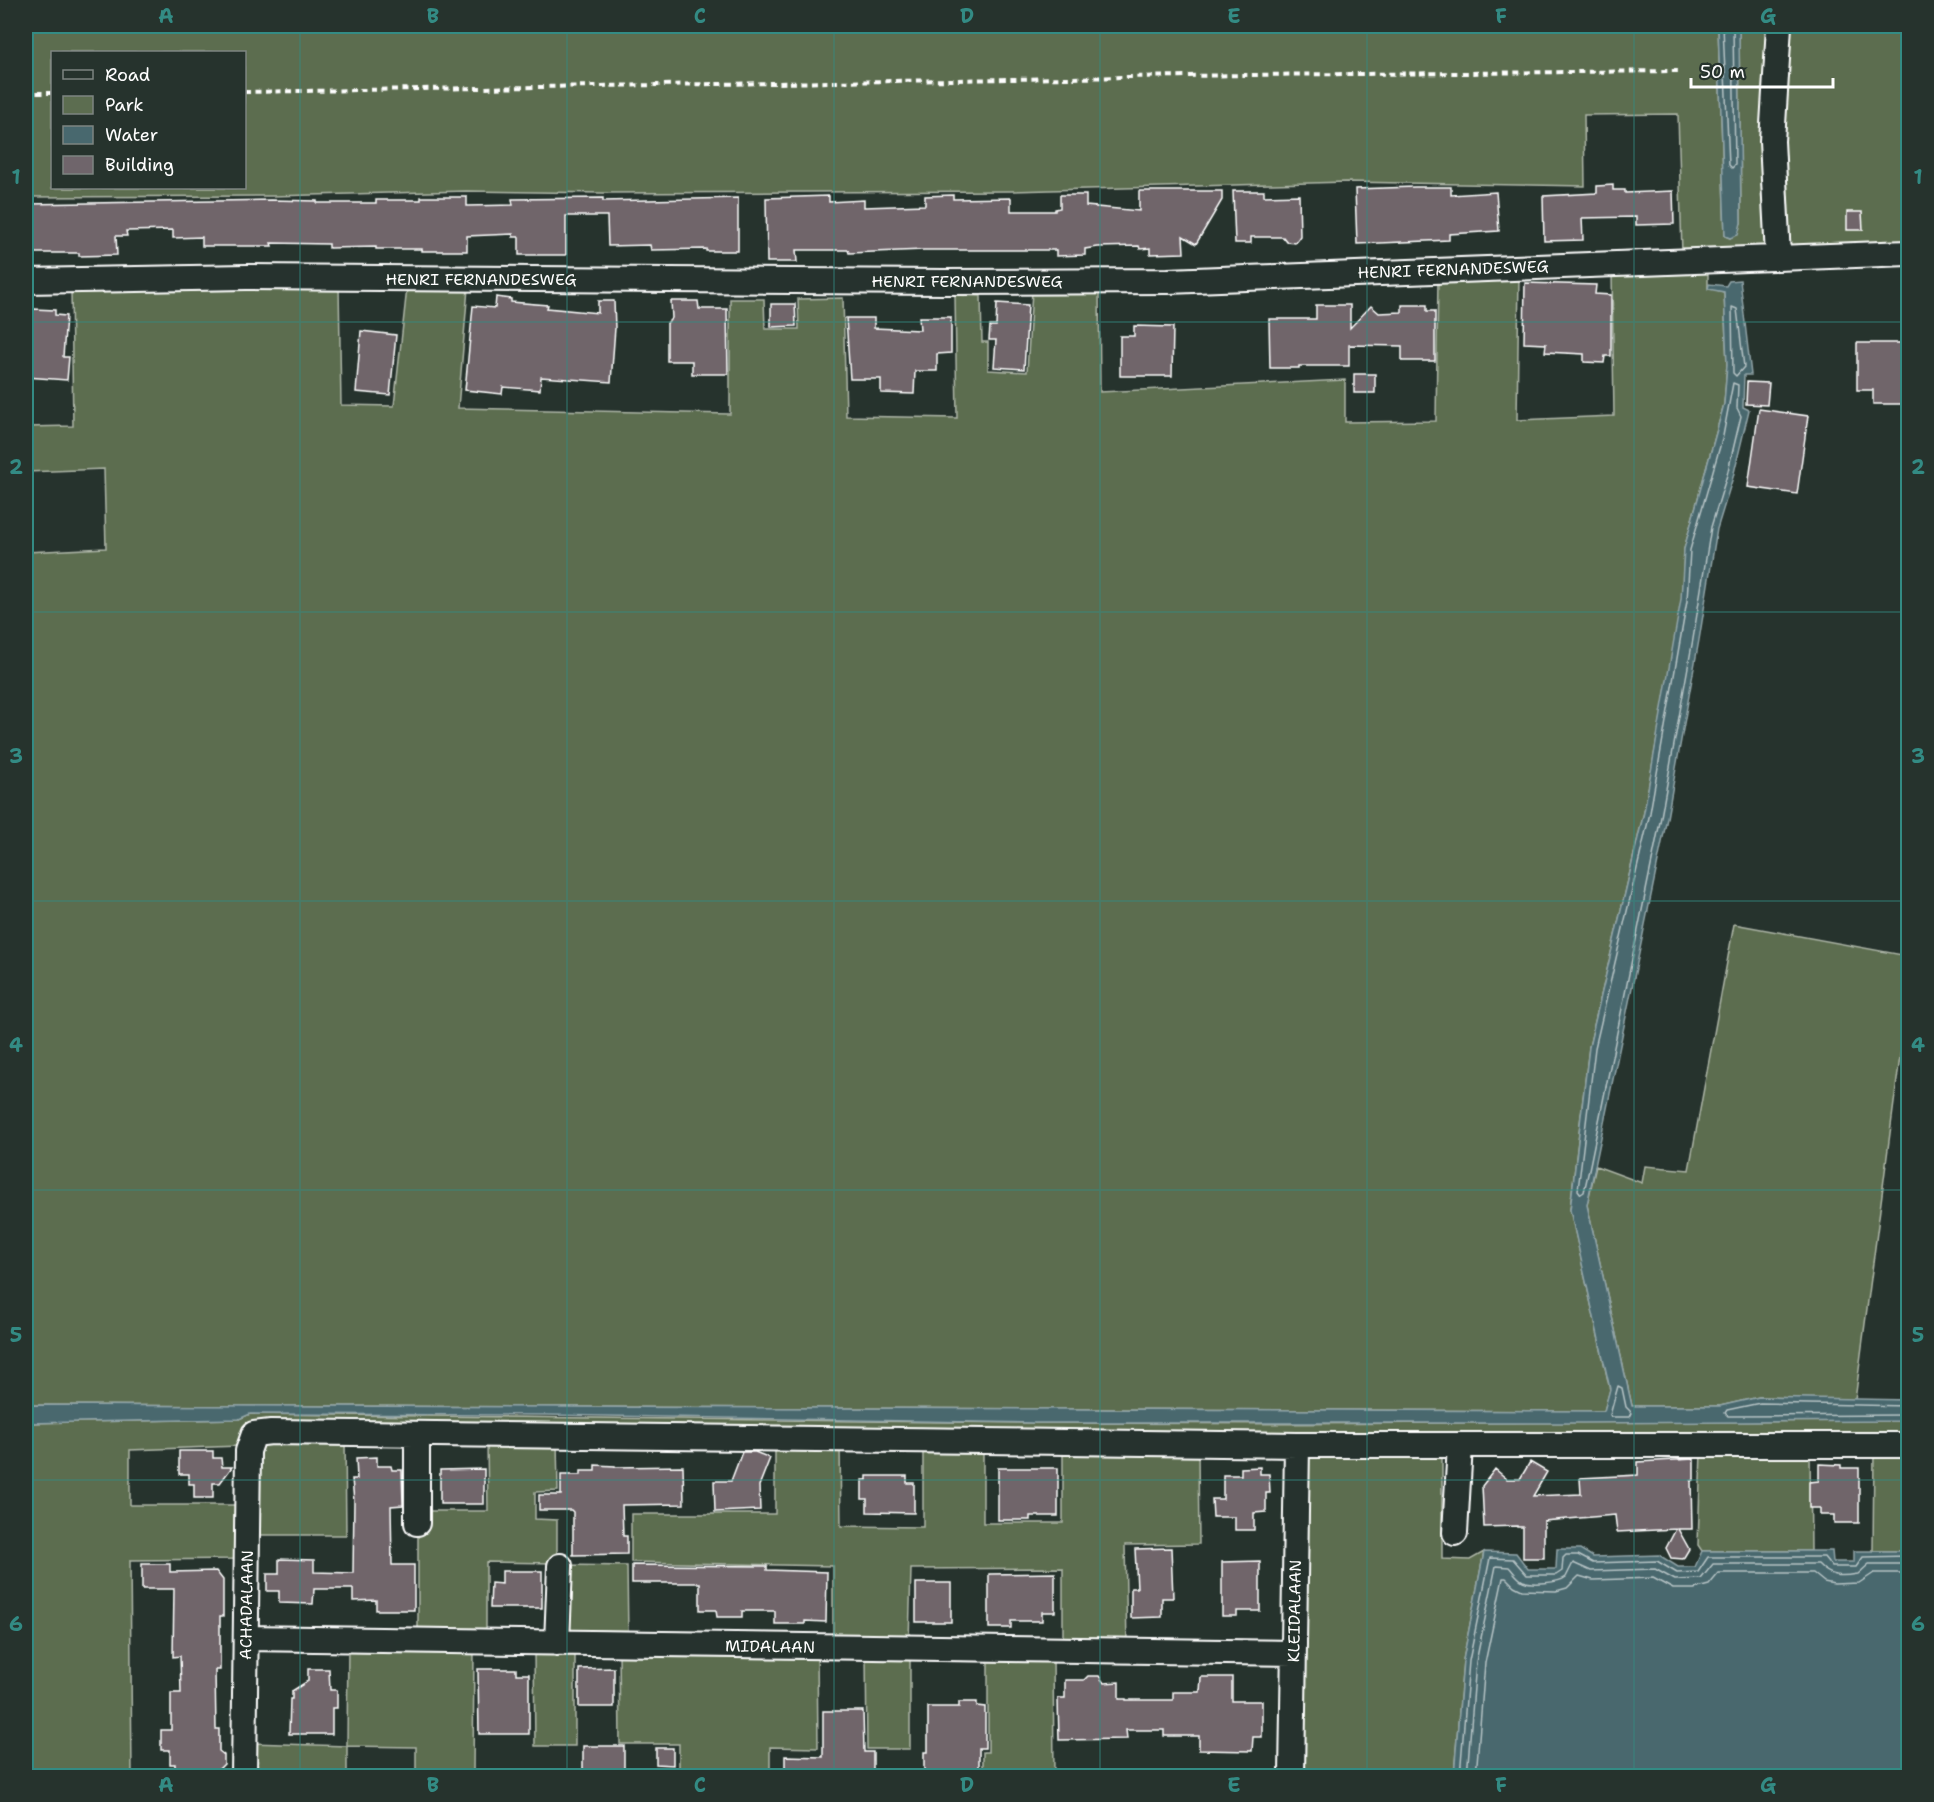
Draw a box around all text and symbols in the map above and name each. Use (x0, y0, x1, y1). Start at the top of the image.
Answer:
text: A (158, 3, 174, 29)
text: B (427, 3, 439, 29)
text: C (694, 3, 706, 29)
text: D (960, 3, 974, 29)
text: E (1227, 3, 1241, 29)
text: F (1495, 3, 1507, 29)
text: G (1760, 3, 1776, 29)
legend (51, 51, 246, 189)
scale bar (1691, 51, 1834, 89)
text: 50 m (1700, 60, 1745, 84)
text: Road (105, 63, 150, 87)
text: Park (105, 93, 144, 117)
text: Water (105, 123, 158, 147)
text: Building (105, 153, 174, 177)
text: 1 (11, 164, 21, 190)
text: 1 (1913, 164, 1923, 190)
street label: HENRI FERNANDESWEG (1357, 256, 1549, 283)
street label: HENRI FERNANDESWEG (385, 269, 577, 290)
street label: HENRI FERNANDESWEG (871, 271, 1063, 292)
text: 2 (9, 454, 23, 480)
text: 2 (1911, 454, 1925, 480)
text: 3 (9, 743, 23, 769)
text: 3 (1911, 743, 1925, 769)
text: 4 (9, 1032, 23, 1058)
text: 4 (1911, 1032, 1925, 1058)
text: 5 (10, 1322, 22, 1348)
text: 5 (1912, 1322, 1924, 1348)
street label: ACHADALAAN (235, 1550, 258, 1660)
street label: KLEIDALAAN (1283, 1560, 1306, 1662)
text: 6 (9, 1611, 23, 1637)
text: 6 (1911, 1611, 1925, 1637)
street label: MIDALAAN (725, 1635, 815, 1658)
text: A (158, 1772, 174, 1798)
text: B (427, 1772, 439, 1798)
text: C (694, 1772, 706, 1798)
text: D (960, 1772, 974, 1798)
text: E (1227, 1772, 1241, 1798)
text: F (1495, 1772, 1507, 1798)
text: G (1760, 1772, 1776, 1798)

